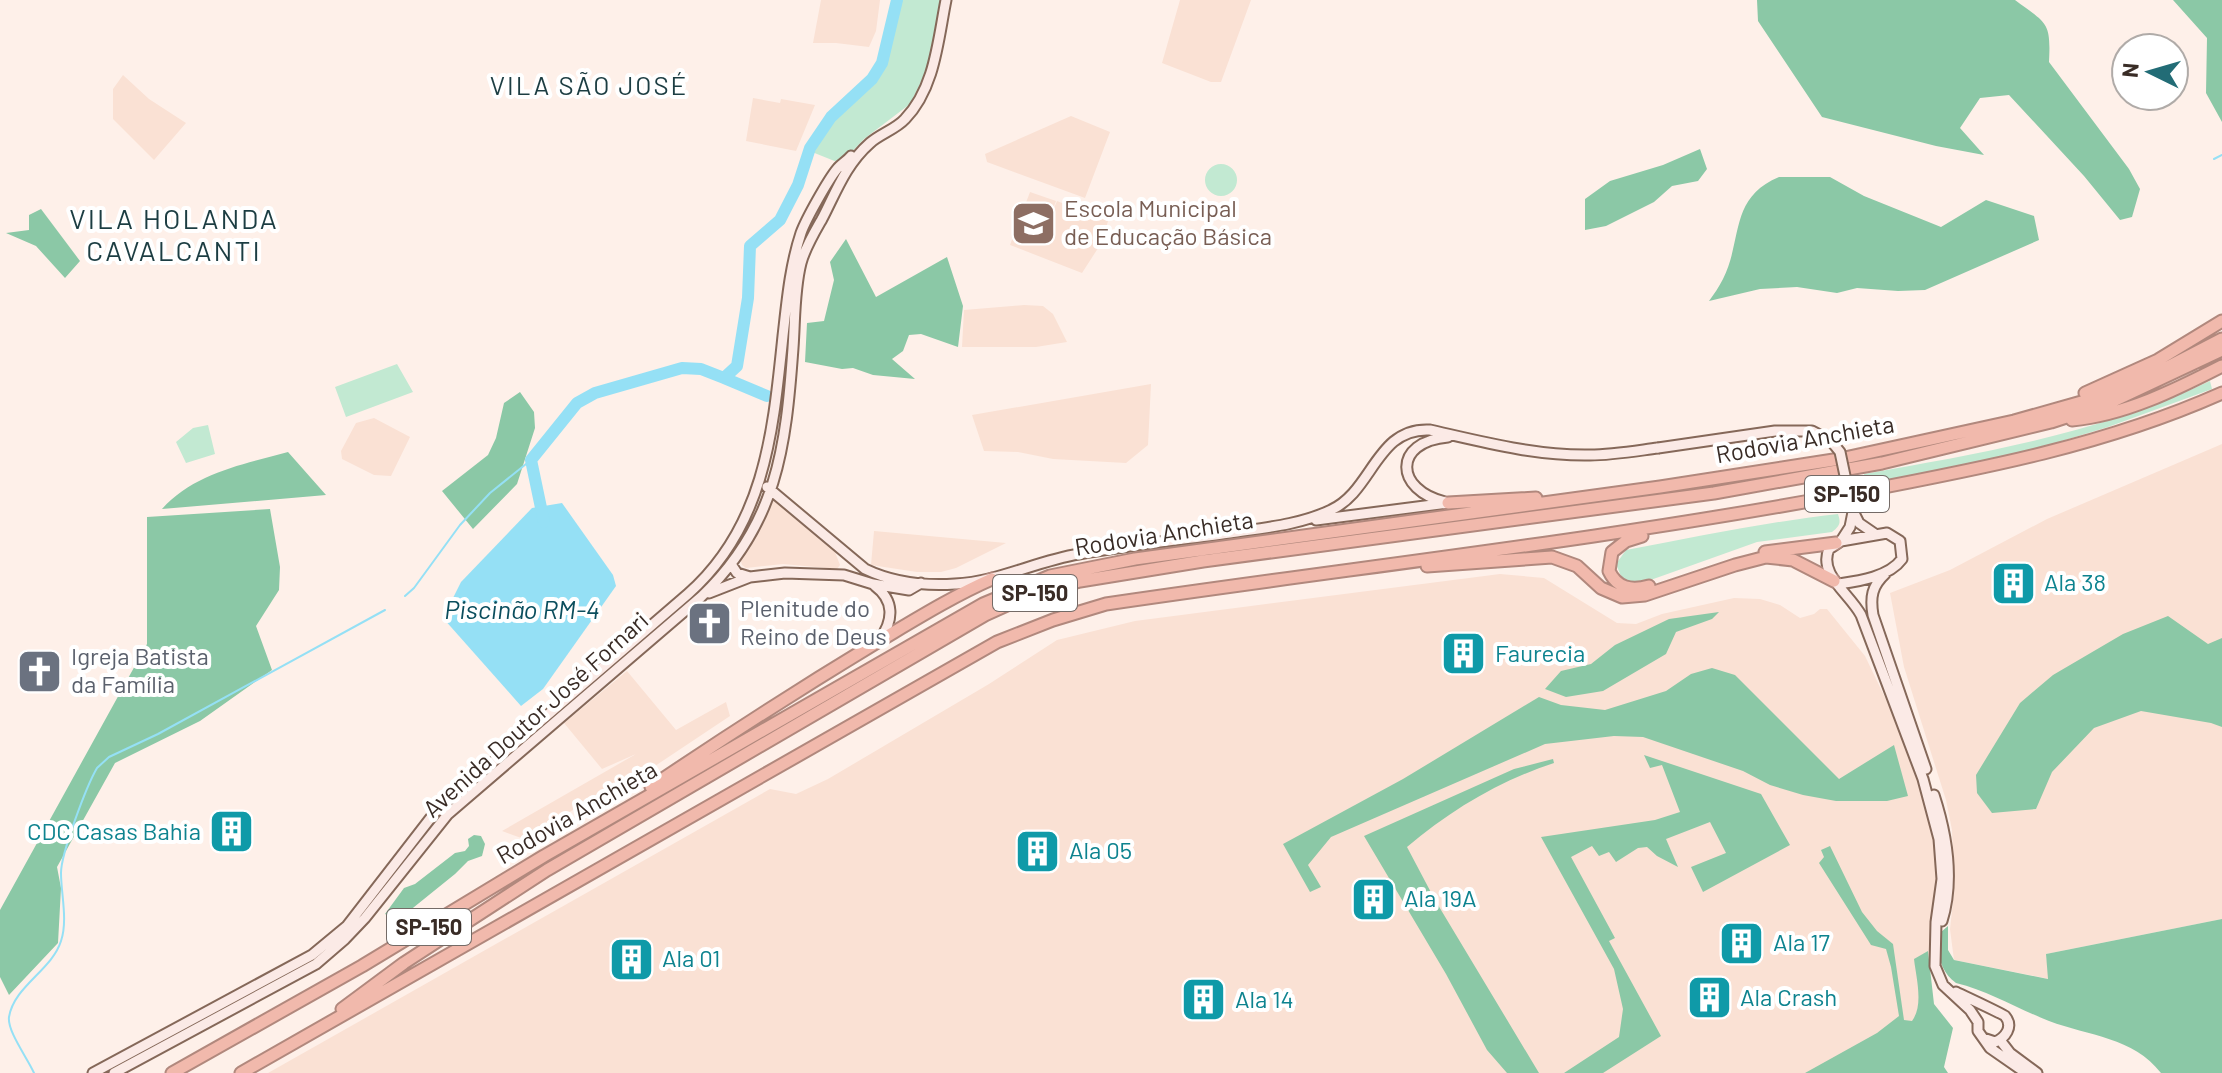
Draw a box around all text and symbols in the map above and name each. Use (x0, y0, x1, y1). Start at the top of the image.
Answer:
north arrow (2110, 32, 2190, 112)
text: N (2115, 62, 2143, 79)
district label: VILA SÃO JOSÉ (490, 69, 688, 100)
place label: Escola Municipal de Educação Básica (1064, 193, 1272, 250)
school or university icon: Escola Municipal de Educação Básica (1009, 199, 1057, 247)
district label: VILA HOLANDA CAVALCANTI (69, 201, 279, 267)
street label: Rodovia Anchieta (1713, 409, 1896, 468)
road number: SP-150 (1805, 476, 1889, 512)
street label: Rodovia Anchieta (1072, 504, 1255, 561)
building icon: Ala 38 (1989, 559, 2037, 607)
place label: Ala 38 (2044, 567, 2106, 596)
road number: SP-150 (993, 575, 1077, 611)
water label: Piscinão RM-4 (444, 593, 600, 624)
place label: Plenitude do Reino de Deus (740, 593, 887, 650)
church icon: Plenitude do Reino de Deus (685, 599, 733, 647)
street label: Avenida Doutor José Fornari (416, 605, 654, 823)
building icon: Faurecia (1440, 630, 1488, 678)
place label: Faurecia (1495, 638, 1585, 667)
place label: Igreja Batista da Família (71, 641, 209, 698)
church icon: Igreja Batista da Família (16, 647, 64, 695)
street label: Rodovia Anchieta (491, 754, 662, 869)
building icon: CDC Casas Bahia (208, 808, 256, 856)
place label: CDC Casas Bahia (27, 816, 201, 845)
building icon: Ala 05 (1014, 827, 1062, 875)
place label: Ala 05 (1069, 835, 1132, 864)
building icon: Ala 19A (1349, 875, 1397, 923)
place label: Ala 19A (1404, 883, 1477, 912)
road number: SP-150 (387, 909, 471, 945)
building icon: Ala 17 (1718, 919, 1766, 967)
place label: Ala 17 (1773, 927, 1830, 956)
building icon: Ala 01 (607, 935, 655, 983)
place label: Ala 01 (662, 943, 720, 972)
building icon: Ala Crash (1685, 974, 1733, 1022)
building icon: Ala 14 (1180, 976, 1228, 1024)
place label: Ala Crash (1740, 982, 1837, 1011)
place label: Ala 14 (1235, 984, 1294, 1013)

